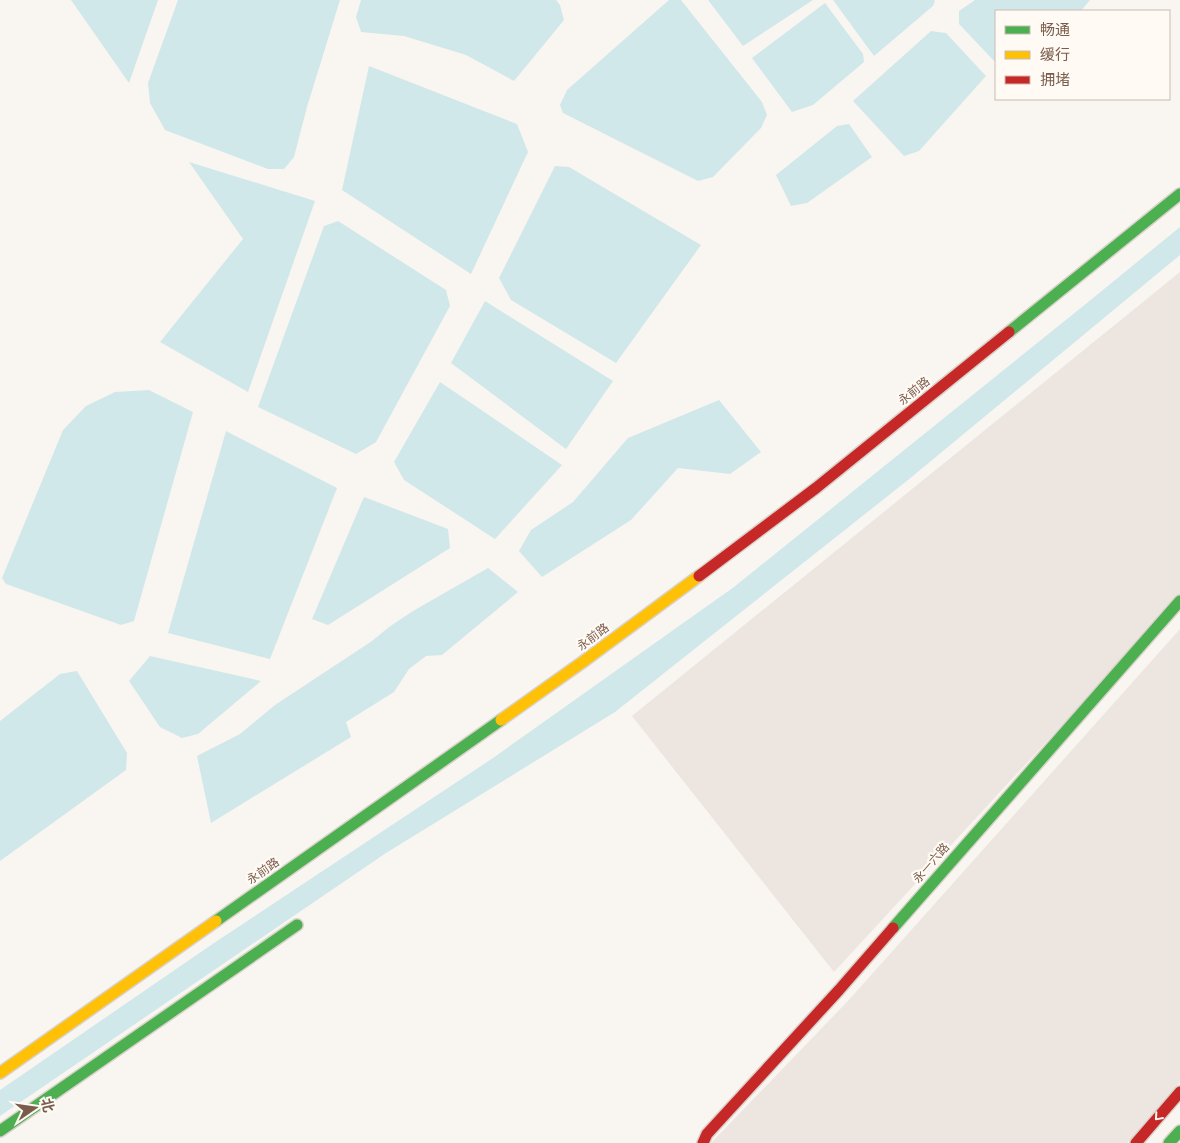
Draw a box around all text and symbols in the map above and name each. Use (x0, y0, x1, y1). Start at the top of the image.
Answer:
legend (995, 10, 1170, 100)
text: 畅通 (1040, 21, 1070, 39)
text: 缓行 (1040, 46, 1070, 64)
text: 拥堵 (1040, 71, 1070, 89)
street label: 永前路 (896, 374, 932, 408)
street label: 永前路 (574, 621, 612, 653)
street label: 永一六路 (910, 840, 952, 886)
street label: 永前路 (244, 855, 282, 887)
north arrow (10, 1083, 60, 1133)
text: 北 (38, 1096, 57, 1114)
one-way arrow (1155, 1112, 1164, 1121)

